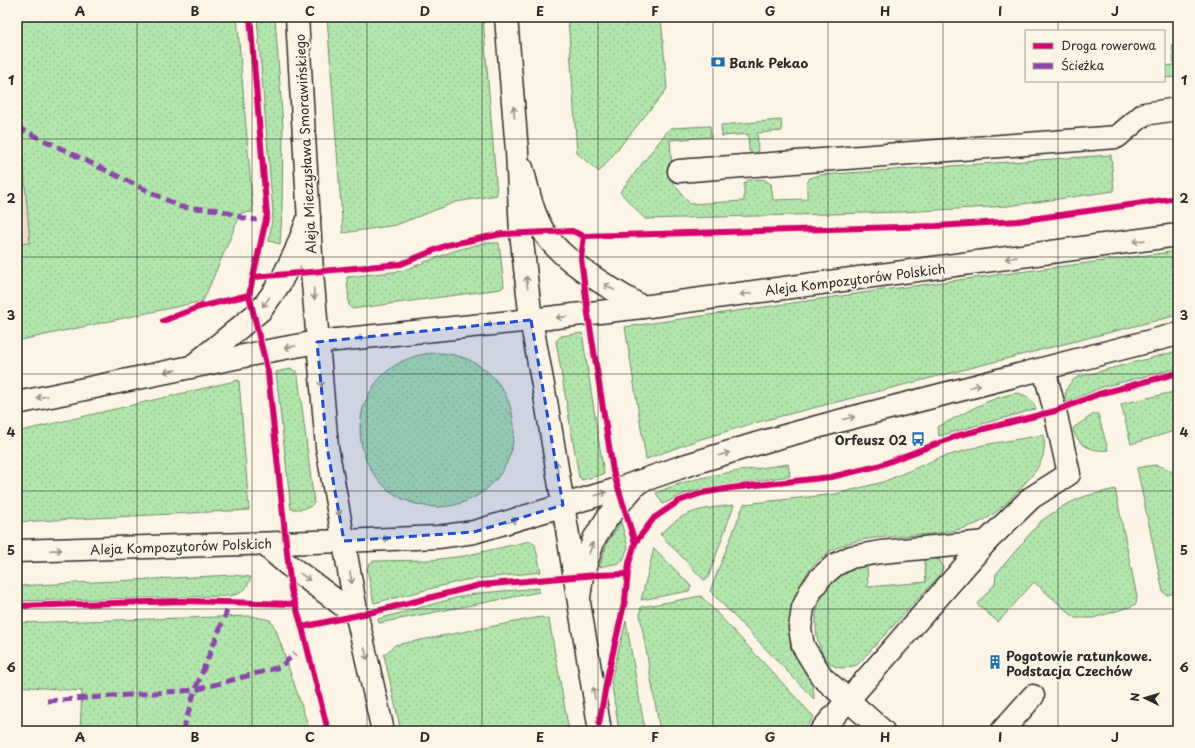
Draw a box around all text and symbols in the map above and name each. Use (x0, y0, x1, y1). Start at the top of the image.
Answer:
text: A (75, 1, 85, 20)
text: B (191, 1, 200, 20)
text: C (305, 1, 315, 20)
text: D (420, 1, 430, 20)
text: E (536, 1, 544, 20)
text: F (651, 1, 659, 20)
text: G (765, 1, 775, 20)
text: H (880, 1, 890, 20)
text: I (998, 1, 1002, 20)
text: J (1111, 1, 1119, 20)
legend (1025, 30, 1165, 82)
street label: Aleja Mieczysława Smorawińskiego (290, 33, 320, 255)
text: Droga rowerowa (1061, 36, 1157, 54)
place label: Bank Pekao (729, 53, 808, 72)
bank icon: Bank Pekao (710, 54, 726, 70)
text: Ścieżka (1061, 56, 1105, 74)
text: 1 (8, 70, 14, 89)
text: 1 (1181, 70, 1187, 89)
one-way arrow (510, 106, 517, 119)
text: 2 (6, 188, 16, 207)
text: 2 (1179, 188, 1189, 207)
one-way arrow (1133, 237, 1146, 245)
one-way arrow (1005, 254, 1018, 262)
street label: Aleja Kompozytorów Polskich (764, 258, 946, 300)
one-way arrow (523, 276, 531, 289)
one-way arrow (604, 283, 615, 291)
one-way arrow (310, 287, 317, 300)
one-way arrow (740, 290, 753, 297)
one-way arrow (262, 296, 270, 307)
text: 3 (7, 305, 16, 324)
text: 3 (1180, 305, 1189, 324)
one-way arrow (556, 313, 569, 320)
one-way arrow (486, 321, 499, 328)
one-way arrow (357, 334, 370, 341)
one-way arrow (284, 343, 297, 351)
one-way arrow (163, 367, 176, 375)
one-way arrow (317, 374, 325, 387)
one-way arrow (969, 382, 982, 390)
one-way arrow (36, 394, 49, 402)
one-way arrow (842, 414, 855, 421)
text: 4 (7, 422, 16, 441)
text: 4 (1180, 422, 1189, 441)
place label: Orfeusz 02 (835, 430, 907, 449)
bus stop icon: Orfeusz 02 (910, 431, 926, 447)
one-way arrow (718, 449, 730, 457)
one-way arrow (553, 461, 561, 474)
one-way arrow (594, 490, 607, 497)
one-way arrow (335, 503, 343, 516)
one-way arrow (505, 517, 518, 524)
street label: Aleja Kompozytorów Polskich (90, 533, 272, 559)
one-way arrow (376, 536, 389, 543)
text: 5 (7, 540, 15, 559)
text: 5 (1180, 540, 1188, 559)
one-way arrow (588, 541, 595, 554)
one-way arrow (49, 546, 62, 554)
one-way arrow (347, 572, 355, 585)
one-way arrow (300, 573, 311, 582)
place label: Pogotowie ratunkowe. Podstacja Czechów (1006, 646, 1152, 680)
one-way arrow (362, 647, 370, 660)
building icon: Pogotowie ratunkowe. Podstacja Czechów (987, 654, 1003, 670)
text: 6 (6, 657, 16, 676)
text: 6 (1179, 657, 1189, 676)
north arrow (1125, 678, 1165, 718)
one-way arrow (590, 686, 598, 699)
text: N (1126, 692, 1143, 702)
text: A (75, 727, 85, 746)
text: B (191, 727, 200, 746)
text: C (305, 727, 315, 746)
text: D (420, 727, 430, 746)
text: E (536, 727, 544, 746)
text: F (651, 727, 659, 746)
text: G (765, 727, 775, 746)
text: H (880, 727, 890, 746)
text: I (998, 727, 1002, 746)
text: J (1111, 727, 1119, 746)

